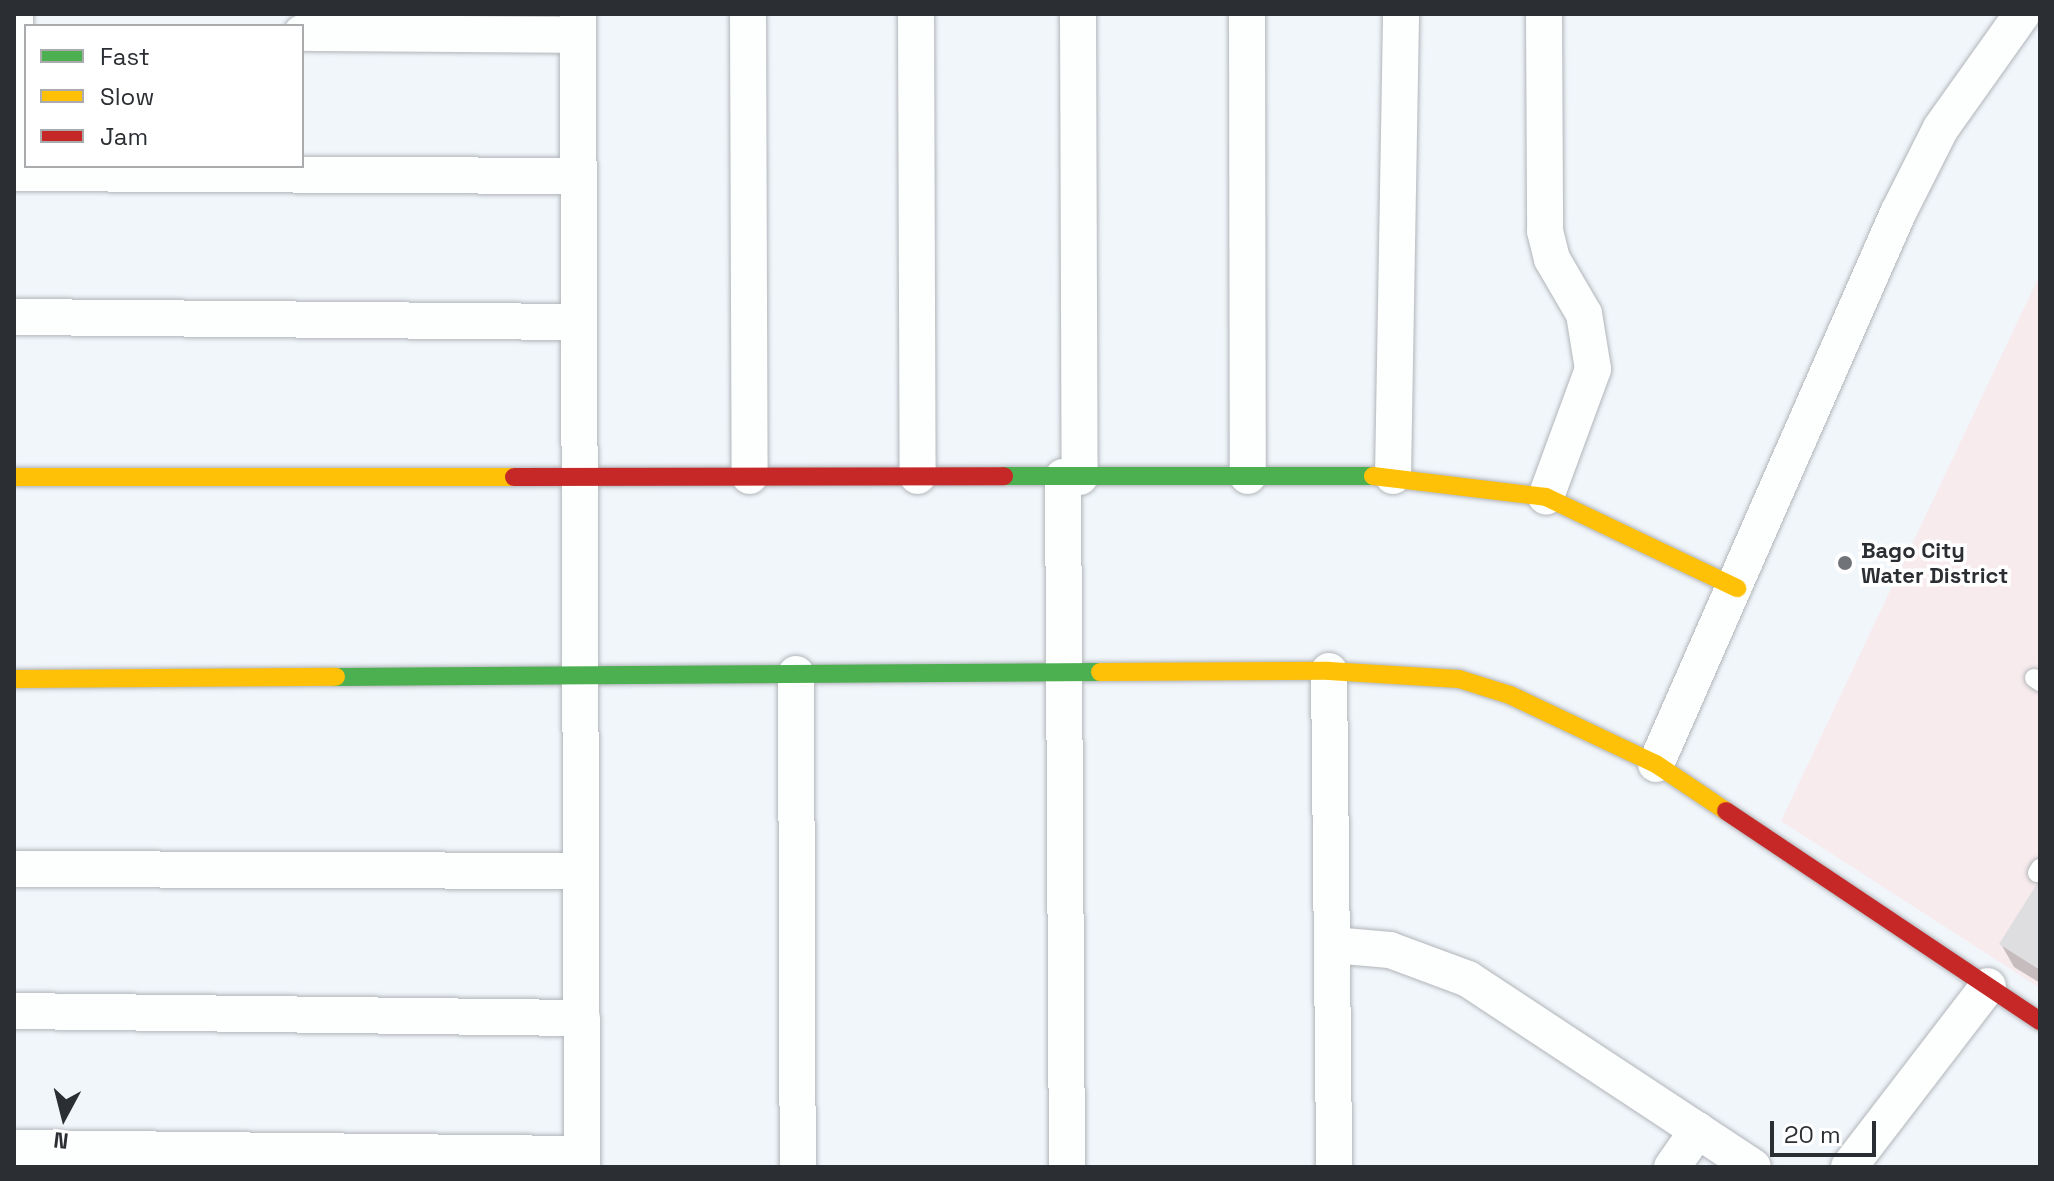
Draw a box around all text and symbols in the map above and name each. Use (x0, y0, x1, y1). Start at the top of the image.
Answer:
legend (24, 24, 304, 168)
text: Fast (100, 41, 150, 72)
text: Slow (100, 81, 154, 112)
text: Jam (100, 121, 148, 152)
place label: Bago City Water District (1861, 537, 2008, 588)
marker: Bago City Water District (1836, 554, 1854, 572)
north arrow (24, 1077, 104, 1157)
scale bar (1774, 1105, 1880, 1155)
text: 20 m (1784, 1119, 1841, 1150)
text: N (52, 1126, 70, 1156)

